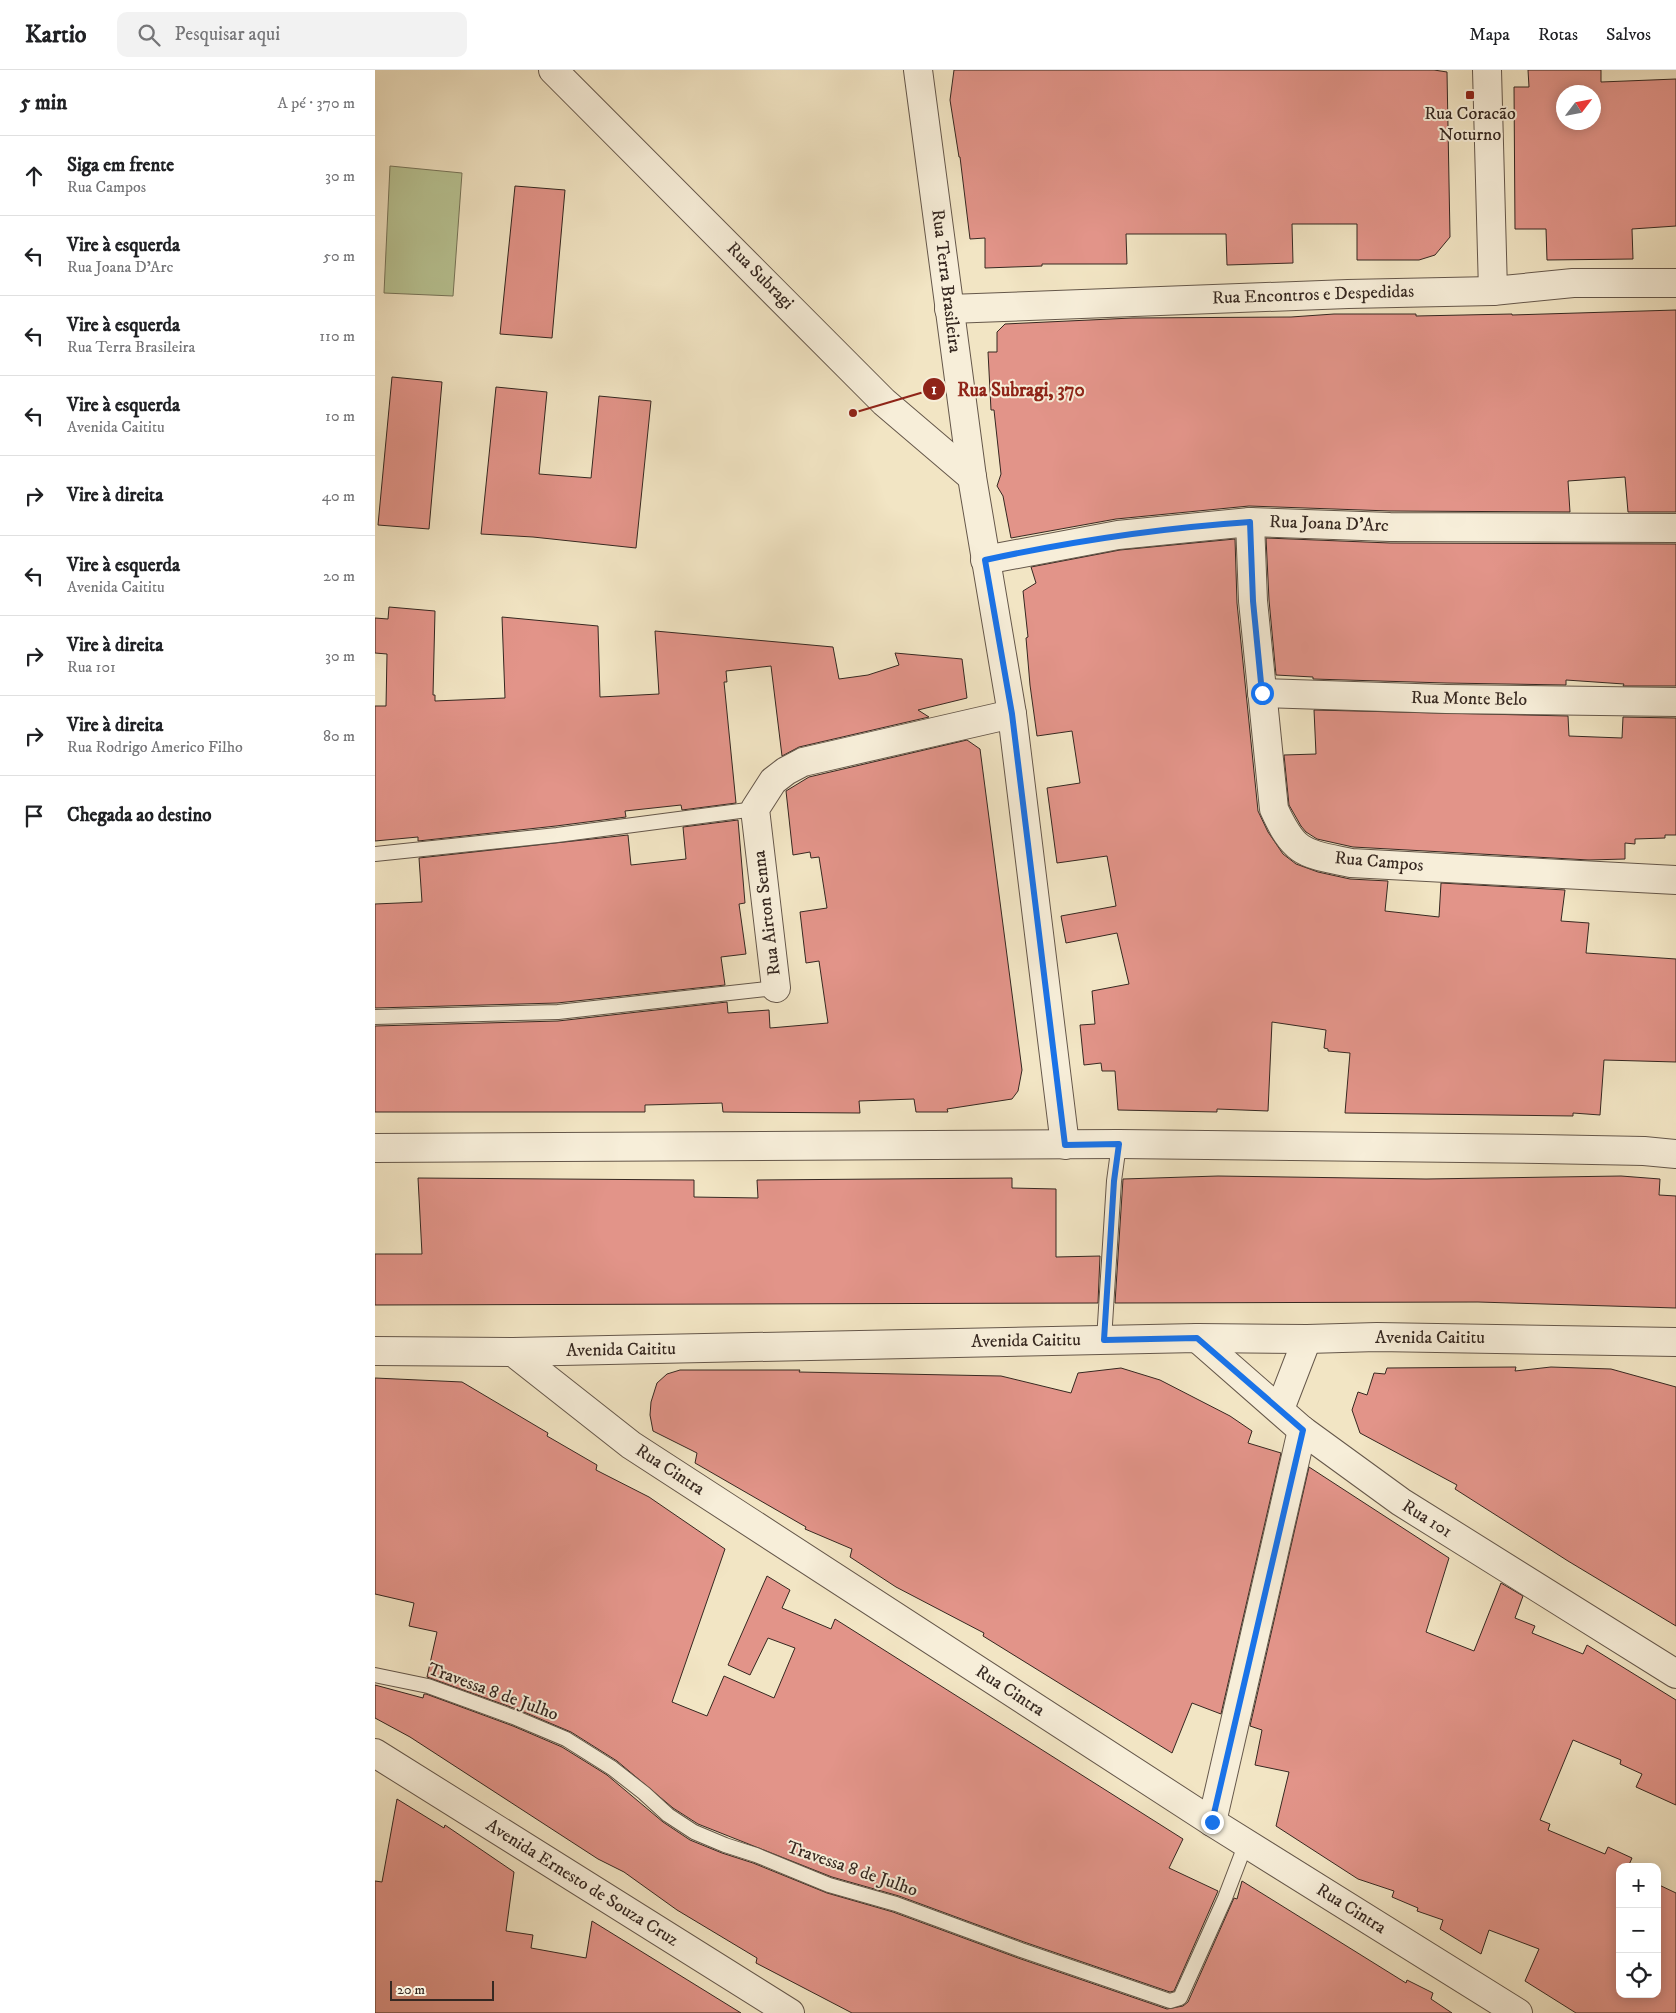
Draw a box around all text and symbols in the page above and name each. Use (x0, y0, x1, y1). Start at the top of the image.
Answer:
search box (117, 12, 467, 57)
text: Kartio (25, 20, 87, 50)
icon: search (135, 21, 163, 49)
text: Pesquisar aqui (175, 23, 280, 46)
text: Mapa (1469, 24, 1510, 46)
text: Rotas (1538, 24, 1578, 46)
text: Salvos (1606, 24, 1651, 46)
north arrow (1556, 85, 1601, 130)
marker: Rua Coracão Noturno (1464, 89, 1476, 101)
text: 5 min (20, 90, 67, 116)
text: A pé · 370 m (278, 93, 355, 113)
place label: Rua Coracão Noturno (1424, 103, 1516, 146)
text: Siga em frente (67, 154, 174, 177)
icon: ahead (20, 162, 48, 190)
text: 30 m (325, 166, 355, 186)
text: Rua Campos (67, 177, 146, 197)
street label: Rua Terra Brasileira (926, 208, 966, 354)
text: Vire à esquerda (67, 234, 180, 257)
street label: Rua Subragi (722, 238, 798, 314)
icon: left (20, 242, 48, 270)
text: 50 m (323, 246, 355, 266)
text: Rua Joana D'Arc (67, 257, 173, 277)
street label: Rua Encontros e Despedidas (1212, 280, 1414, 310)
text: Vire à esquerda (67, 314, 180, 337)
icon: left (20, 322, 48, 350)
text: 110 m (319, 326, 355, 346)
text: Rua Terra Brasileira (67, 337, 195, 357)
callout: Rua Subragi, 370 (922, 372, 1095, 406)
text: Rua Subragi, 370 (957, 379, 1085, 402)
text: 1 (931, 380, 937, 399)
text: Vire à esquerda (67, 394, 180, 417)
icon: left (20, 402, 48, 430)
text: 10 m (325, 406, 355, 426)
text: Avenida Caititu (67, 417, 165, 437)
icon: right (20, 482, 48, 510)
text: Vire à direita (67, 484, 163, 507)
text: 40 m (322, 486, 355, 506)
street label: Rua Joana D'Arc (1269, 511, 1389, 537)
text: Vire à esquerda (67, 554, 180, 577)
icon: left (20, 562, 48, 590)
text: 20 m (323, 566, 355, 586)
text: Avenida Caititu (67, 577, 165, 597)
text: Vire à direita (67, 634, 163, 657)
icon: right (20, 642, 48, 670)
text: 30 m (325, 646, 355, 666)
text: Rua 101 (67, 657, 116, 677)
route start (1251, 682, 1274, 705)
street label: Rua Monte Belo (1411, 687, 1528, 711)
text: Vire à direita (67, 714, 163, 737)
icon: right (20, 722, 48, 750)
text: 80 m (323, 726, 355, 746)
text: Rua Rodrigo Americo Filho (67, 737, 243, 757)
icon: arrive (20, 802, 48, 830)
text: Chegada ao destino (67, 804, 212, 827)
street label: Rua Campos (1334, 847, 1424, 877)
street label: Rua Airton Senna (748, 849, 786, 977)
street label: Avenida Caititu (1375, 1327, 1485, 1349)
street label: Avenida Caititu (971, 1329, 1081, 1353)
street label: Avenida Caititu (566, 1338, 676, 1362)
street label: Rua Cintra (631, 1439, 709, 1501)
street label: Rua 101 (1398, 1495, 1456, 1543)
street label: Travessa 8 de Julho (425, 1658, 561, 1726)
street label: Rua Cintra (971, 1660, 1049, 1722)
route end (1201, 1811, 1224, 1834)
street label: Avenida Ernesto de Souza Cruz (482, 1815, 683, 1952)
street label: Travessa 8 de Julho (784, 1836, 921, 1902)
map controls (1616, 1863, 1661, 1998)
button: + (1616, 1863, 1661, 1908)
street label: Rua Cintra (1312, 1879, 1390, 1939)
button: − (1616, 1908, 1661, 1953)
button: locate (1616, 1953, 1661, 1998)
scale bar (390, 1978, 494, 2001)
text: 20 m (397, 1981, 425, 1999)

